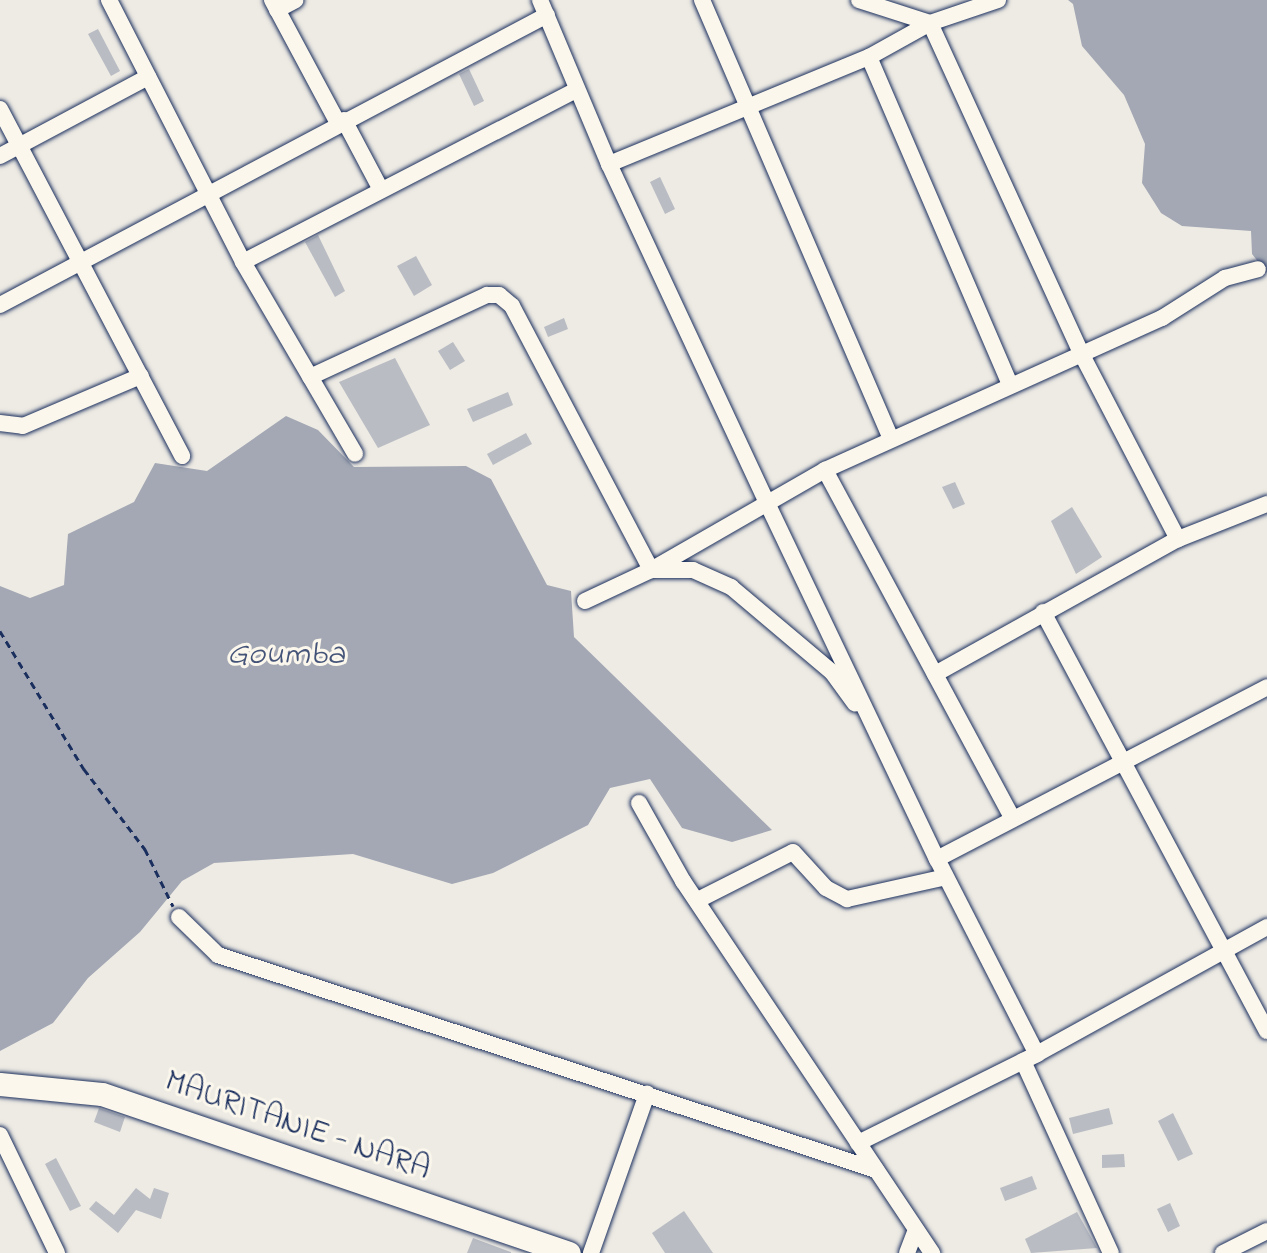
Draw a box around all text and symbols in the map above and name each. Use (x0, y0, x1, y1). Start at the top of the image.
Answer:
water label: Goumba (227, 636, 345, 676)
street label: MAURITANIE - NARA (159, 1064, 435, 1190)

